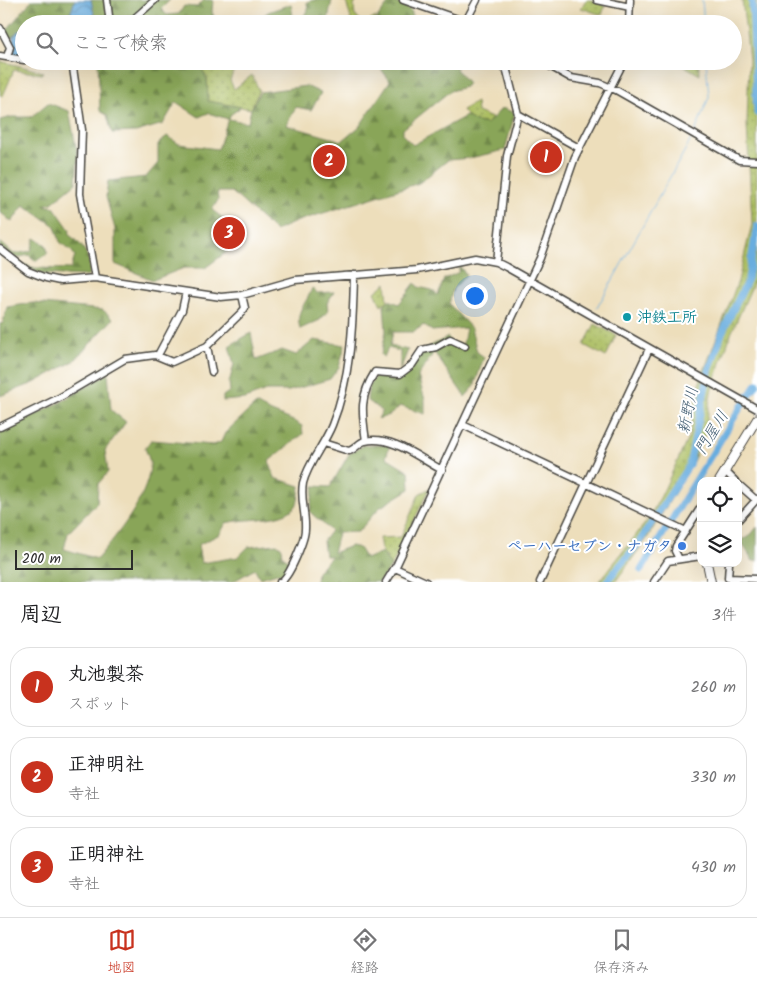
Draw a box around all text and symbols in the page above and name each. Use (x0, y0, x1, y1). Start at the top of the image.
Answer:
search box (15, 15, 742, 70)
icon: search (33, 29, 61, 57)
text: ここで検索 (73, 29, 168, 59)
pin: 1 (530, 138, 562, 176)
pin: 2 (313, 142, 345, 180)
pin: 3 (213, 214, 245, 252)
your location (462, 283, 488, 309)
place label: 沖鉄工所 (637, 306, 697, 330)
marker: 沖鉄工所 (621, 311, 633, 323)
water label: 新野川 (671, 384, 706, 436)
water label: 門屋川 (689, 406, 736, 460)
map controls (697, 477, 742, 567)
button: locate (697, 477, 742, 522)
button: layers (697, 522, 742, 567)
place label: ペーハーセブン・ナガタ (507, 535, 672, 559)
marker: ペーハーセブン・ナガタ (676, 540, 688, 552)
scale bar (15, 547, 132, 570)
text: 200 m (22, 548, 61, 570)
text: 周辺 (20, 599, 62, 632)
text: 3件 (712, 603, 737, 628)
text: 丸池製茶 (68, 660, 144, 690)
text: 1 (35, 675, 39, 700)
text: 260 m (691, 675, 736, 700)
text: スポット (68, 692, 132, 717)
text: 正神明社 (68, 750, 144, 780)
text: 2 (32, 765, 42, 790)
text: 330 m (691, 765, 736, 790)
text: 寺社 (68, 782, 100, 807)
text: 正明神社 (68, 840, 144, 870)
text: 3 (33, 855, 41, 880)
text: 430 m (691, 855, 736, 880)
text: 寺社 (68, 872, 100, 897)
tab: 地図 (108, 926, 136, 979)
tab: 経路 (351, 926, 379, 979)
tab: 保存済み (594, 926, 650, 979)

